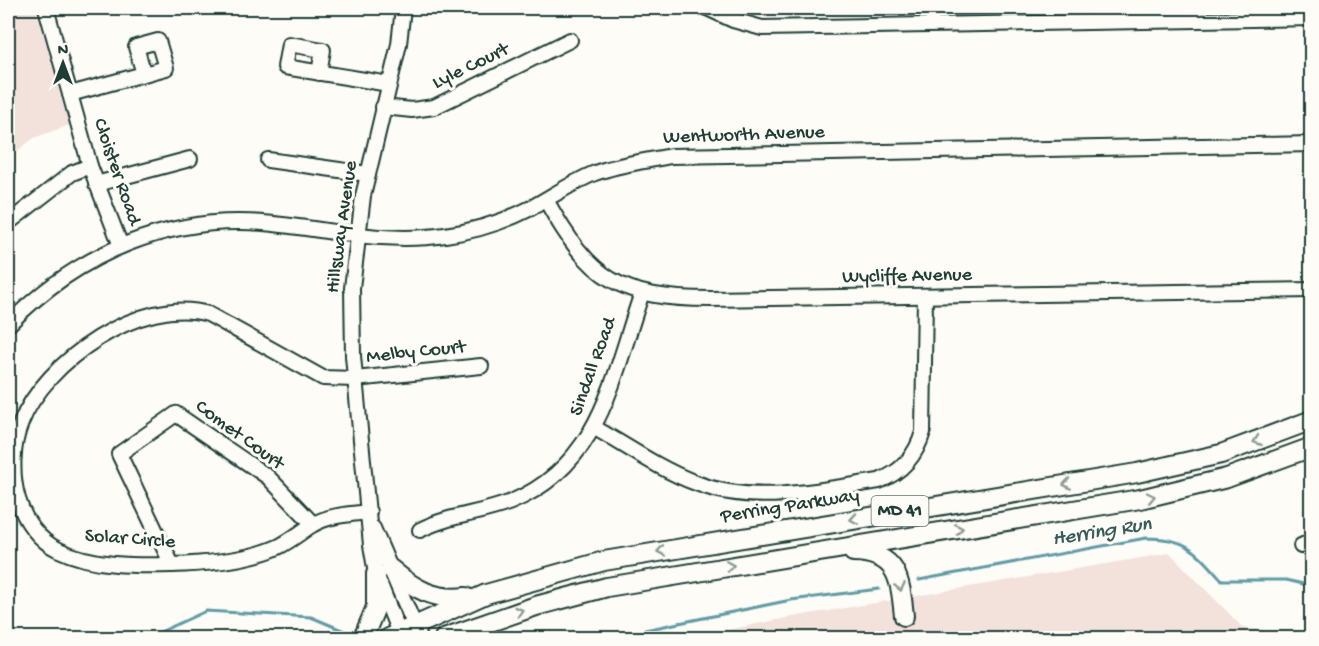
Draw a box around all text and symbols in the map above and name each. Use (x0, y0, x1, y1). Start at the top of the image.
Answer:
north arrow (33, 33, 93, 93)
street label: Lyle Court (429, 38, 515, 95)
text: N (58, 42, 69, 61)
street label: Cloister Road (87, 116, 146, 231)
street label: Wentworth Avenue (663, 122, 826, 150)
street label: Hillsway Avenue (322, 159, 364, 295)
street label: Wycliffe Avenue (842, 264, 973, 290)
street label: Sindall Road (566, 312, 623, 419)
street label: Melby Court (365, 336, 469, 370)
street label: Comet Court (190, 396, 290, 477)
one-way arrow (1252, 434, 1263, 447)
one-way arrow (1062, 477, 1072, 490)
street label: Perring Parkway (718, 485, 861, 529)
one-way arrow (1146, 491, 1156, 504)
road number: MD 41 (872, 496, 928, 526)
one-way arrow (849, 512, 859, 525)
water label: Herring Run (1051, 513, 1154, 553)
one-way arrow (954, 523, 963, 535)
street label: Solar Circle (84, 525, 177, 555)
one-way arrow (657, 544, 667, 557)
one-way arrow (726, 560, 735, 572)
one-way arrow (893, 581, 906, 591)
one-way arrow (513, 606, 524, 618)

